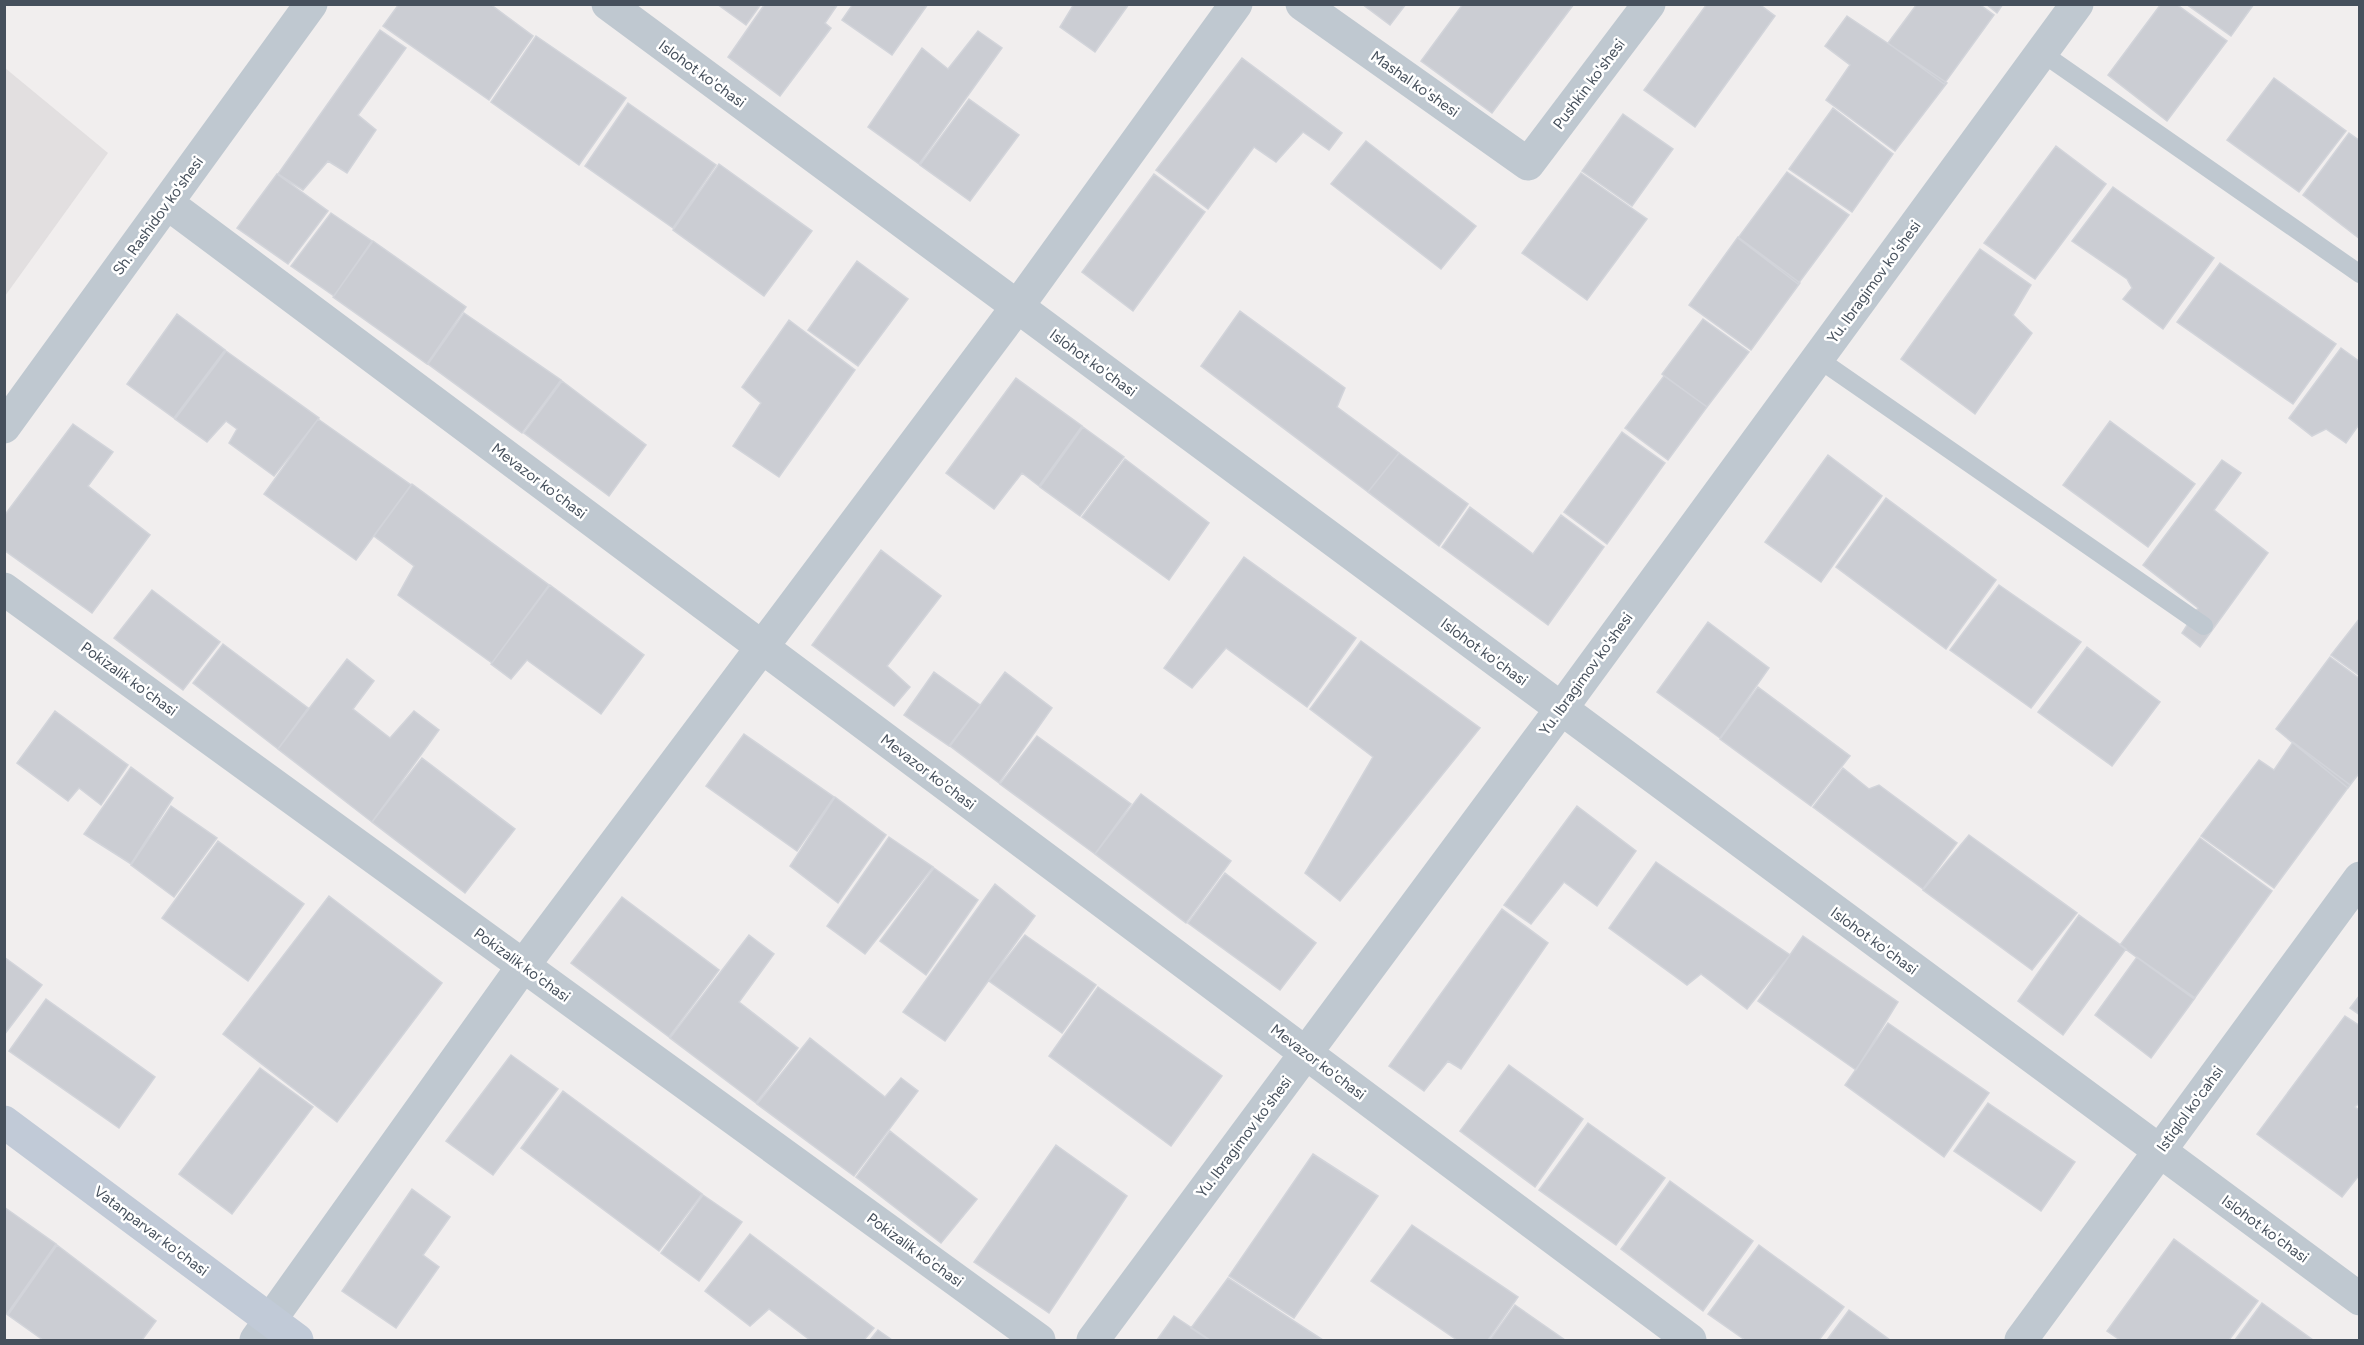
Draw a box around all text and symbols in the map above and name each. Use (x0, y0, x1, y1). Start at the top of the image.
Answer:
street label: Pushkin ko'shesi (1549, 35, 1629, 133)
street label: Islohot ko'chasi (655, 36, 749, 112)
street label: Mashal ko'shesi (1368, 47, 1462, 121)
street label: Sh. Rashidov ko'shesi (109, 153, 207, 279)
street label: Yu. Ibragimov ko'shesi (1823, 217, 1925, 347)
street label: Islohot ko'chasi (1046, 325, 1140, 401)
street label: Mevazor ko'chasi (488, 439, 590, 523)
street label: Yu. Ibragimov ko'shesi (1535, 609, 1637, 739)
street label: Islohot ko'chasi (1437, 614, 1531, 690)
street label: Pokizalik ko'chasi (78, 638, 180, 720)
street label: Mevazor ko'chasi (877, 730, 979, 814)
street label: Islohot ko'chasi (1827, 903, 1921, 979)
street label: Pokizalik ko'chasi (471, 924, 573, 1006)
street label: Mevazor ko'chasi (1267, 1020, 1369, 1104)
street label: Istiqlol ko'cahsi (2153, 1063, 2227, 1155)
street label: Yu. Ibragimov ko'shesi (1192, 1073, 1296, 1201)
street label: Vatanparvar ko'chasi (90, 1182, 212, 1280)
street label: Islohot ko'chasi (2218, 1191, 2312, 1267)
street label: Pokizalik ko'chasi (864, 1209, 966, 1291)

